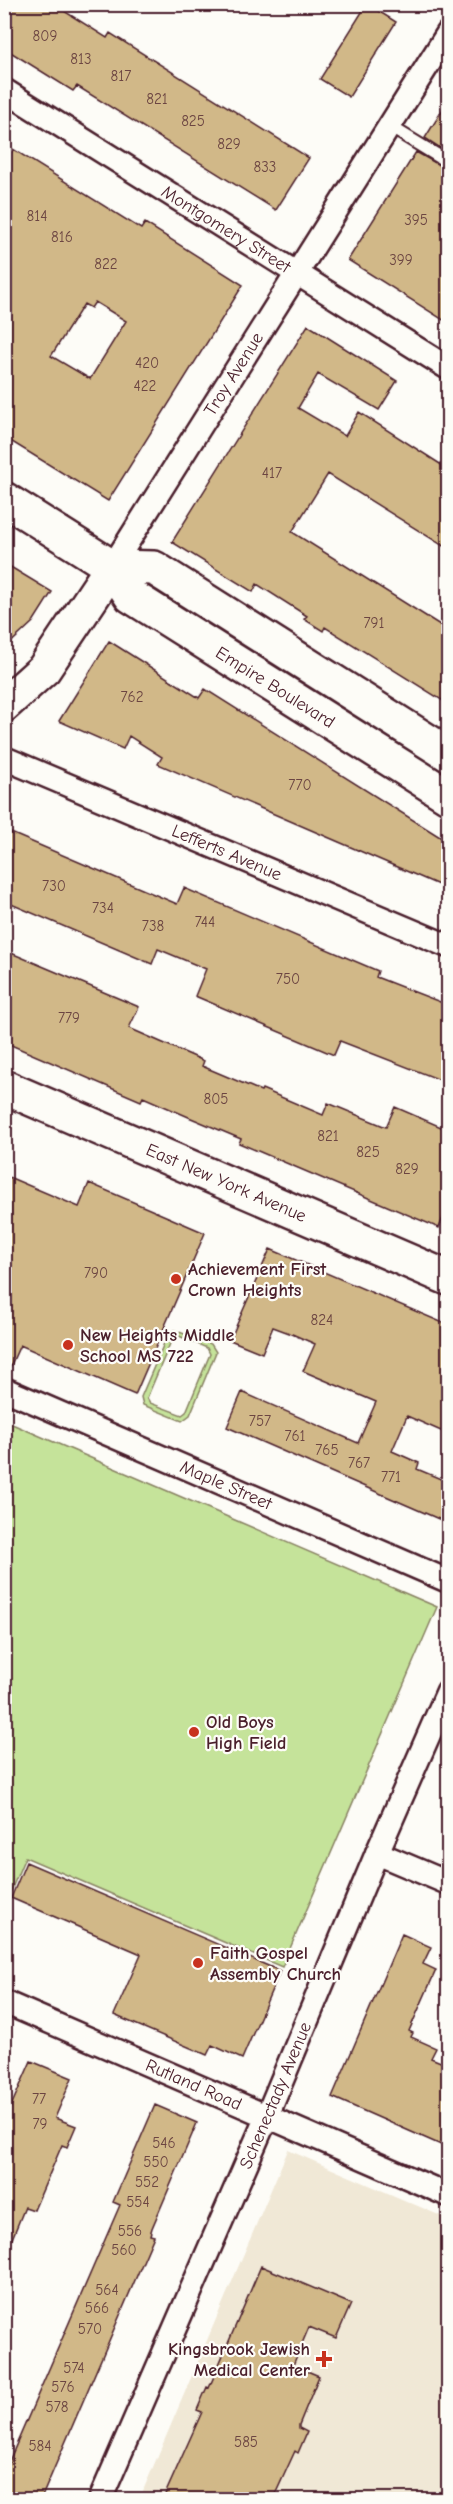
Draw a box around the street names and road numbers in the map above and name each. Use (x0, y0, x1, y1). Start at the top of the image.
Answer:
street label: Montgomery Street (158, 181, 295, 278)
street label: Troy Avenue (199, 328, 268, 420)
street label: Empire Boulevard (212, 642, 339, 732)
street label: Lefferts Avenue (169, 820, 285, 885)
street label: East New York Avenue (143, 1139, 310, 1226)
street label: Maple Street (177, 1456, 276, 1514)
street label: Schenectady Avenue (235, 2019, 316, 2172)
street label: Rutland Road (143, 2054, 245, 2115)

